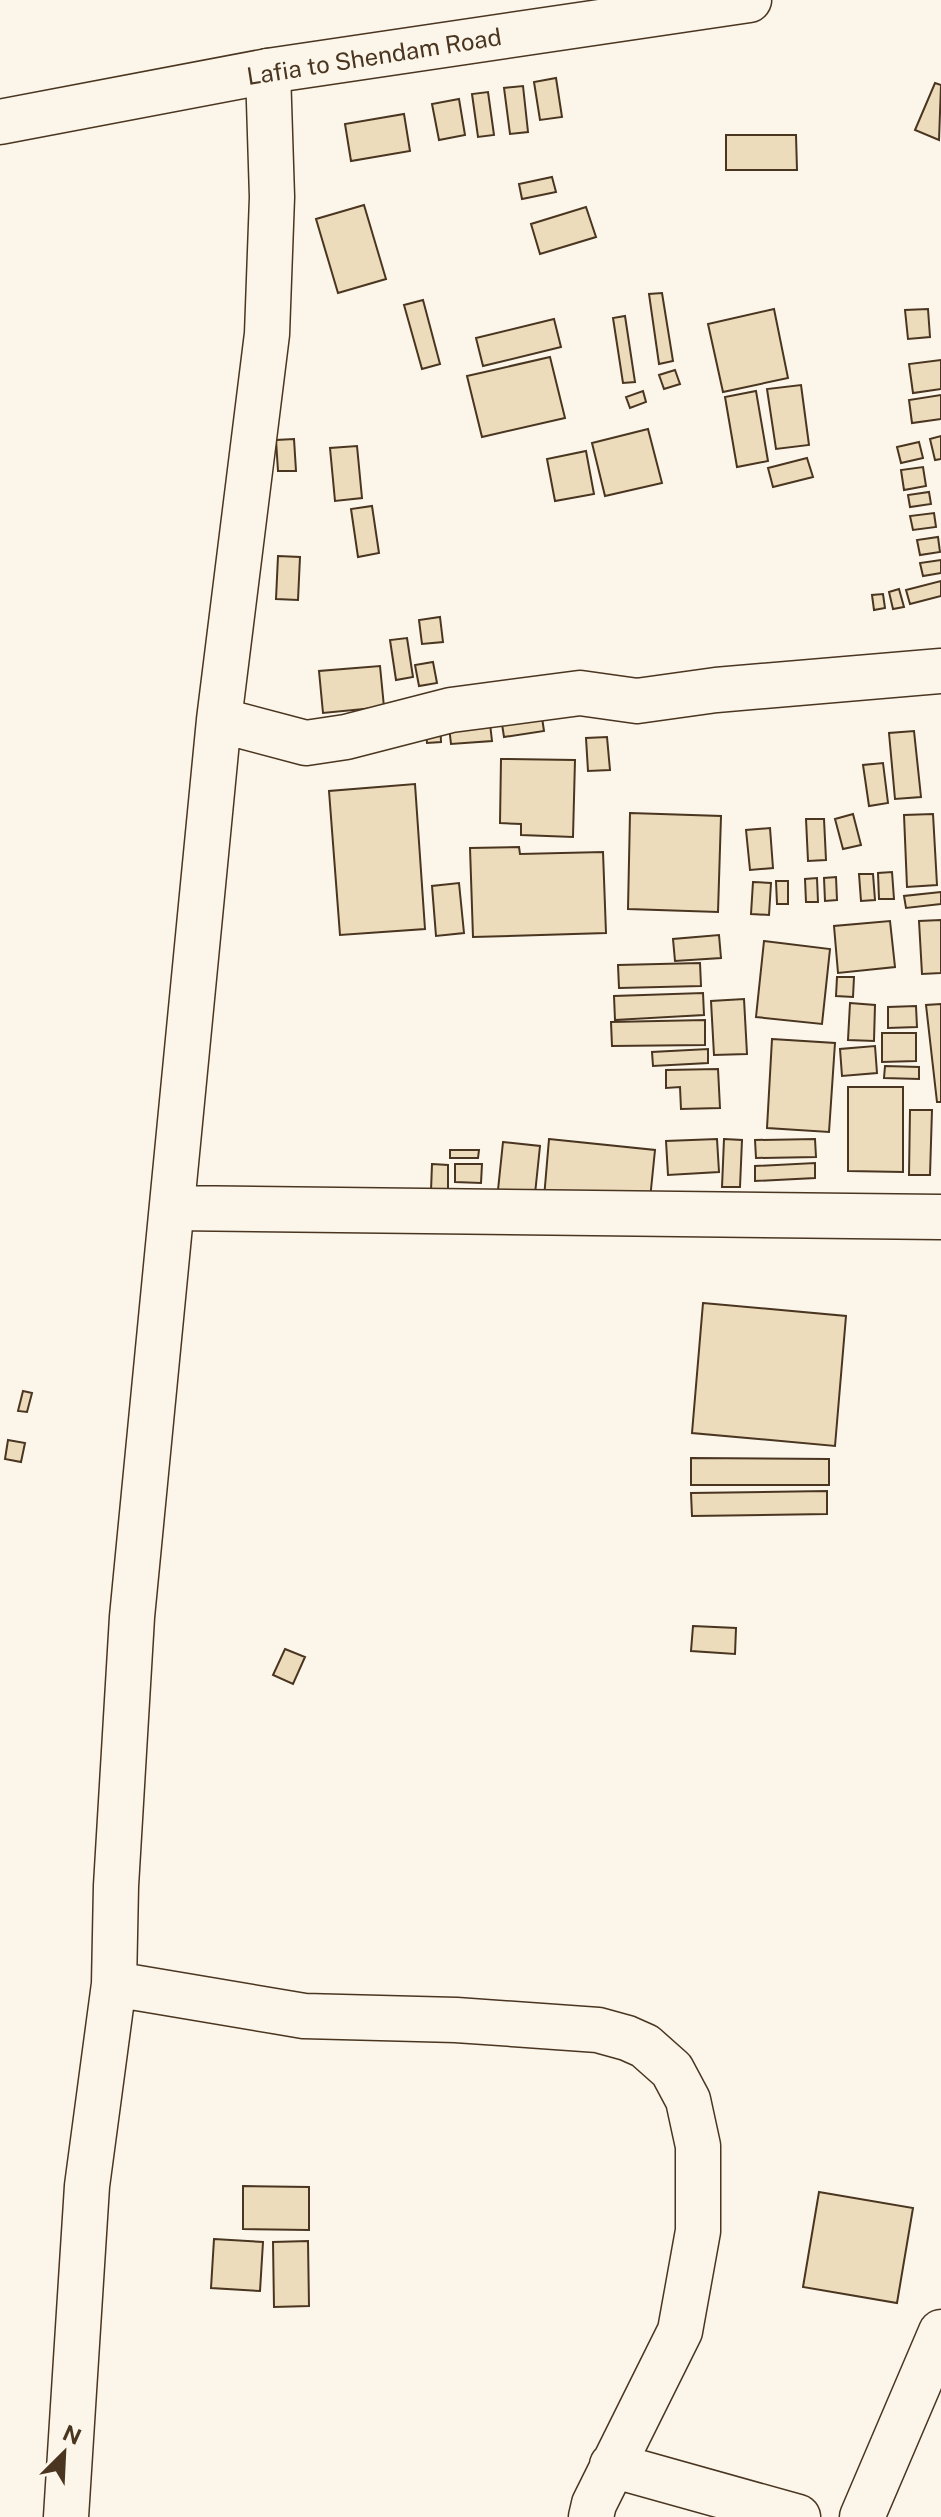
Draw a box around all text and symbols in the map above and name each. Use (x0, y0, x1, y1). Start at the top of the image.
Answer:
street label: Lafia to Shendam Road (245, 22, 503, 90)
north arrow (24, 2413, 104, 2493)
text: N (59, 2419, 85, 2450)

